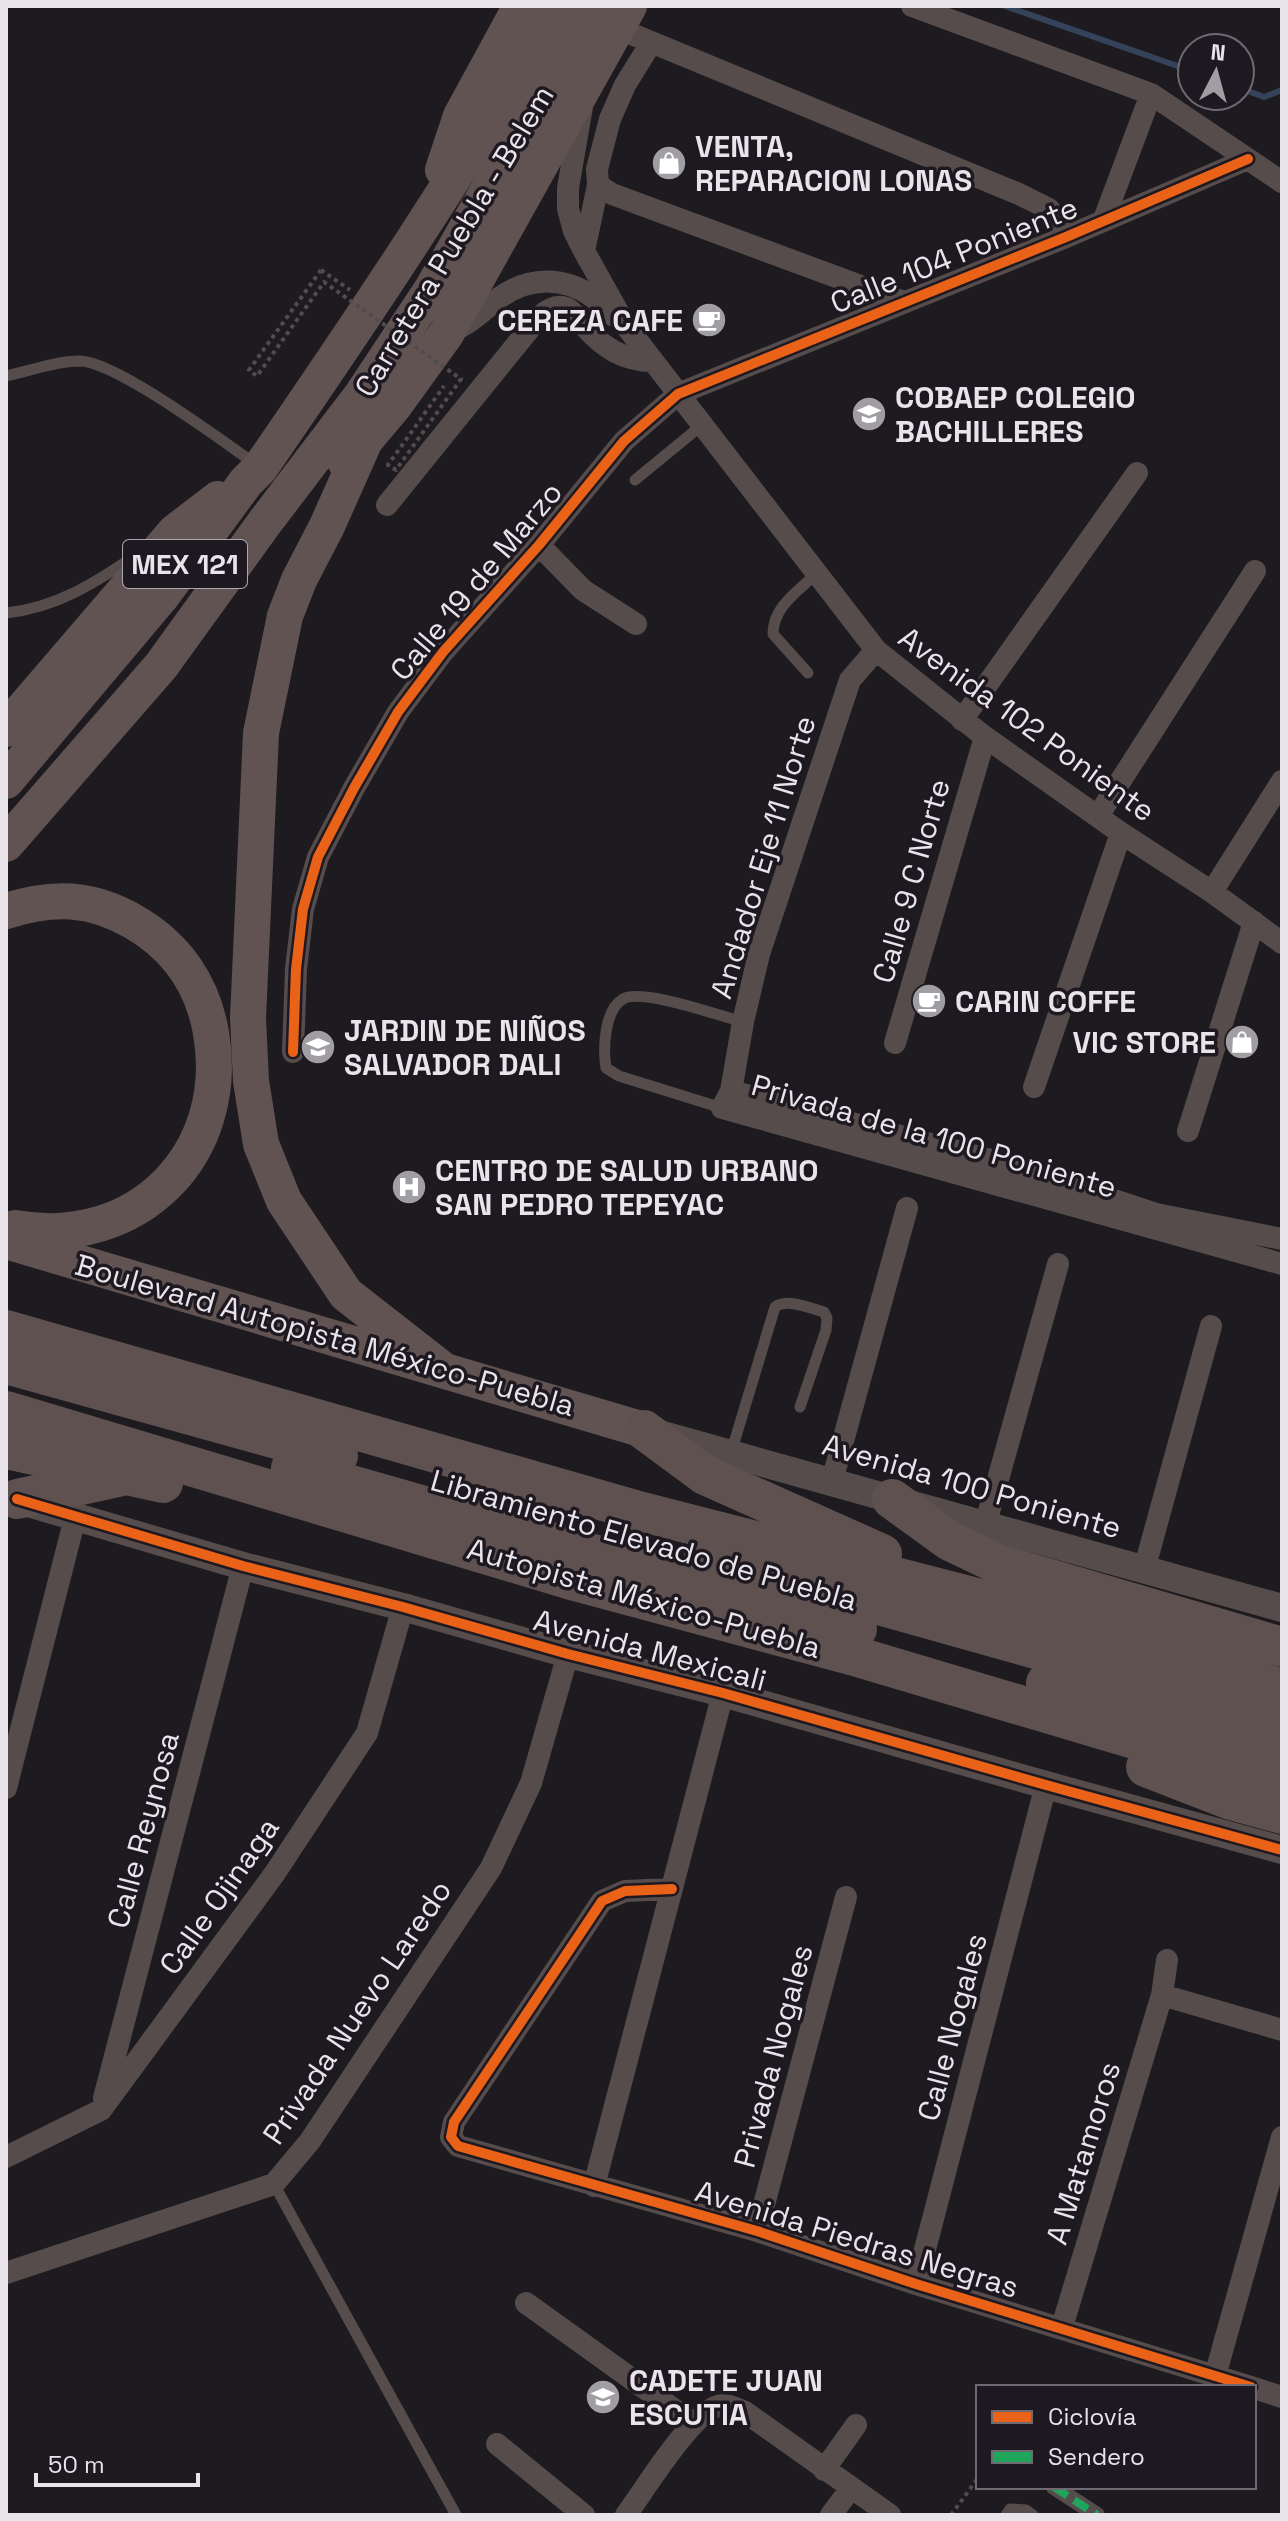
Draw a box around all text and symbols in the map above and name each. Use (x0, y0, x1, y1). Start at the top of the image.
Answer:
north arrow (1176, 32, 1256, 112)
text: N (1209, 37, 1227, 67)
street label: Carretera Puebla - Belem (345, 78, 563, 404)
place label: VENTA, REPARACION LONAS (695, 127, 972, 200)
shop icon: VENTA, REPARACION LONAS (650, 144, 688, 182)
street label: Calle 104 Poniente (825, 188, 1083, 322)
place label: CEREZA CAFE (497, 301, 683, 340)
cafe icon: CEREZA CAFE (690, 301, 728, 339)
place label: COBAEP COLEGIO BACHILLERES (895, 378, 1136, 451)
school or university icon: COBAEP COLEGIO BACHILLERES (850, 395, 888, 433)
street label: Calle 19 de Marzo (381, 473, 571, 689)
road number: MEX 121 (123, 540, 247, 588)
street label: Avenida 102 Poniente (891, 618, 1163, 830)
street label: Andador Eje 11 Norte (701, 711, 825, 1003)
street label: Calle 9 C Norte (863, 774, 959, 988)
cafe icon: CARIN COFFE (910, 982, 948, 1020)
place label: CARIN COFFE (955, 982, 1136, 1021)
place label: JARDIN DE NIÑOS SALVADOR DALI (344, 1011, 586, 1084)
place label: VIC STORE (1072, 1023, 1216, 1062)
shop icon: VIC STORE (1223, 1023, 1261, 1061)
school or university icon: JARDIN DE NIÑOS SALVADOR DALI (299, 1028, 337, 1066)
street label: Privada de la 100 Poniente (747, 1065, 1121, 1207)
place label: CENTRO DE SALUD URBANO SAN PEDRO TEPEYAC (435, 1151, 819, 1224)
hospital icon: CENTRO DE SALUD URBANO SAN PEDRO TEPEYAC (390, 1168, 428, 1206)
street label: Boulevard Autopista México-Puebla (71, 1245, 579, 1425)
street label: Avenida 100 Poniente (818, 1425, 1126, 1547)
street label: Libramiento Elevado de Puebla (426, 1460, 862, 1620)
street label: Autopista México-Puebla (463, 1529, 825, 1667)
street label: Avenida Mexicali (529, 1600, 771, 1700)
street label: Calle Reynosa (98, 1728, 188, 1932)
street label: Calle Ojinaga (150, 1810, 288, 1982)
street label: Privada Nuevo Laredo (254, 1872, 460, 2152)
street label: Calle Nogales (908, 1929, 996, 2125)
street label: Privada Nogales (724, 1940, 822, 2172)
street label: A Matamoros (1037, 2057, 1129, 2249)
street label: Avenida Piedras Negras (690, 2171, 1024, 2307)
place label: CADETE JUAN ESCUTIA (629, 2361, 823, 2434)
school or university icon: CADETE JUAN ESCUTIA (584, 2378, 622, 2416)
legend (976, 2385, 1256, 2489)
text: Ciclovía (1048, 2401, 1137, 2432)
scale bar (36, 2437, 198, 2487)
text: Sendero (1048, 2441, 1145, 2472)
text: 50 m (48, 2449, 105, 2480)

